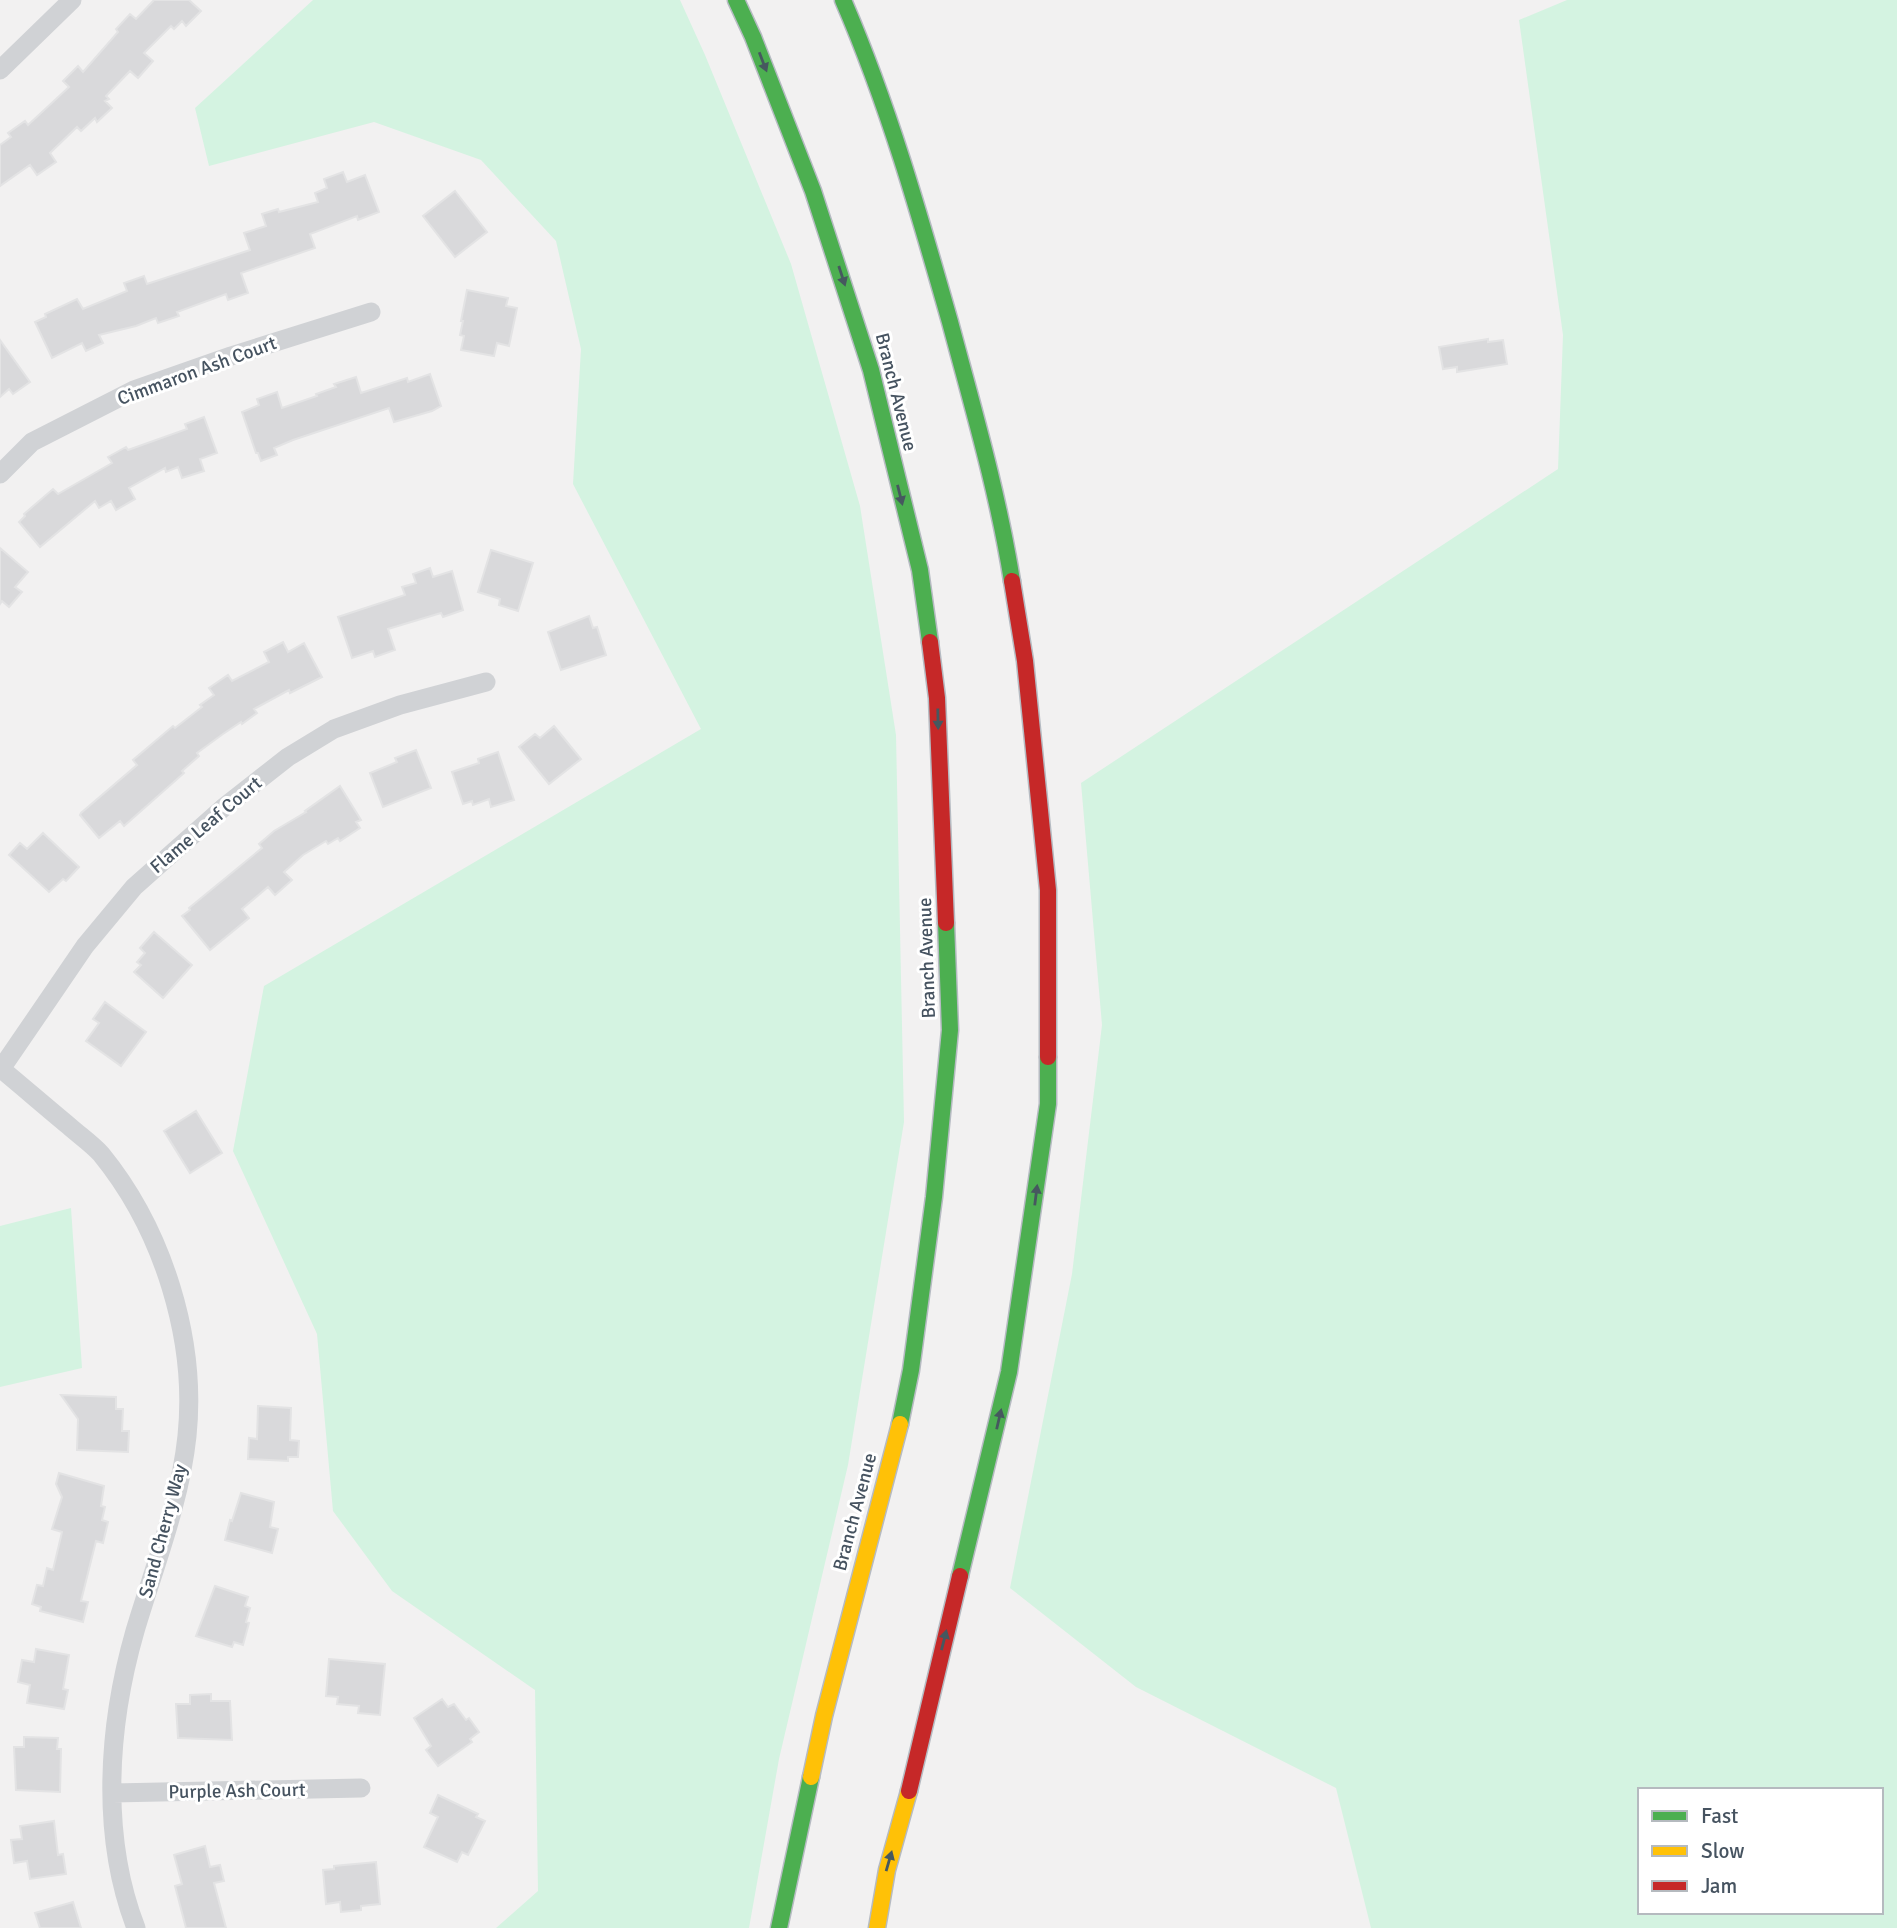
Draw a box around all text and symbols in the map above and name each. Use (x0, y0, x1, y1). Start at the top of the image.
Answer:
one-way arrow (758, 52, 769, 73)
one-way arrow (837, 265, 848, 286)
street label: Branch Avenue (870, 330, 922, 454)
street label: Cimmaron Ash Court (114, 331, 280, 411)
one-way arrow (895, 485, 906, 507)
one-way arrow (932, 709, 943, 731)
street label: Flame Leaf Court (145, 771, 267, 879)
street label: Branch Avenue (913, 897, 941, 1019)
one-way arrow (1030, 1184, 1041, 1206)
one-way arrow (993, 1408, 1004, 1430)
street label: Branch Avenue (828, 1450, 882, 1574)
street label: Sand Cherry Way (134, 1461, 192, 1600)
one-way arrow (939, 1629, 950, 1651)
street label: Purple Ash Court (168, 1778, 306, 1804)
legend (1638, 1788, 1883, 1914)
text: Fast (1701, 1803, 1738, 1829)
text: Slow (1701, 1838, 1745, 1864)
one-way arrow (885, 1850, 895, 1871)
text: Jam (1701, 1873, 1737, 1899)

